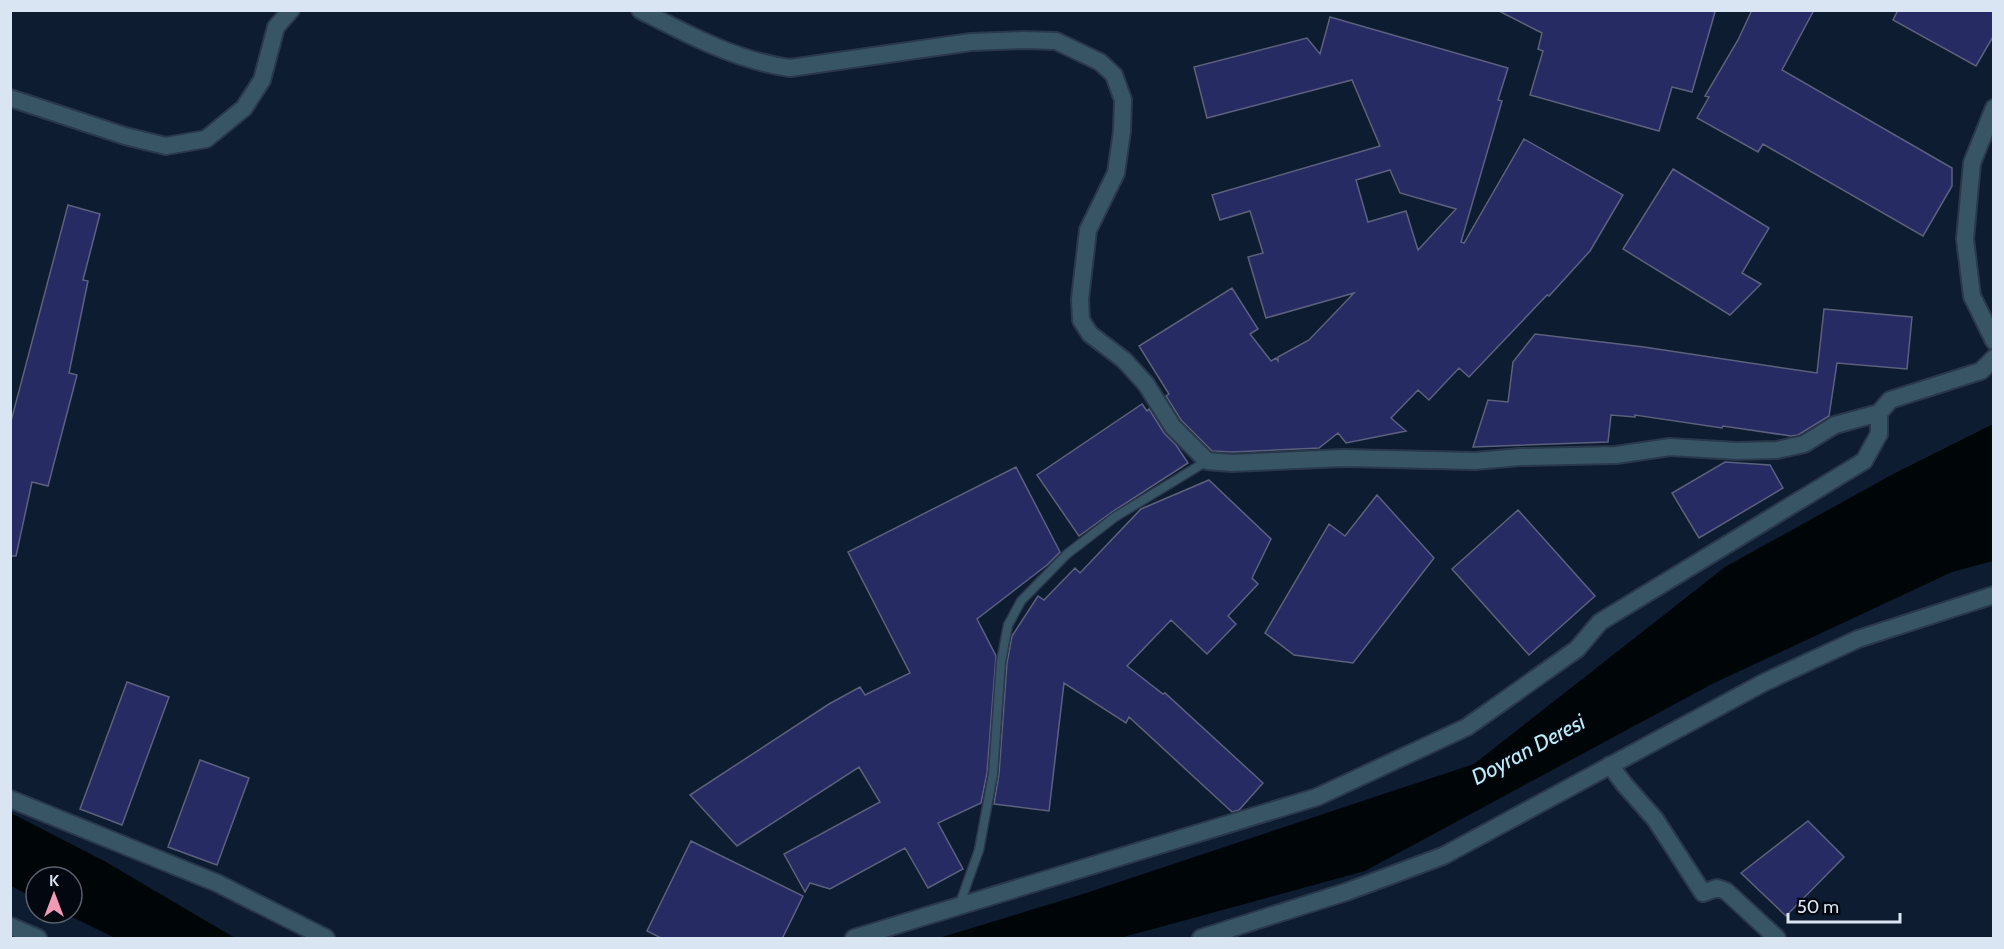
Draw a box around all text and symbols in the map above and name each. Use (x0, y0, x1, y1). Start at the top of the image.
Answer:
water label: Doyran Deresi (1467, 708, 1590, 791)
north arrow (24, 865, 84, 925)
text: K (49, 871, 59, 890)
scale bar (1788, 886, 1900, 924)
text: 50 m (1797, 896, 1839, 918)

